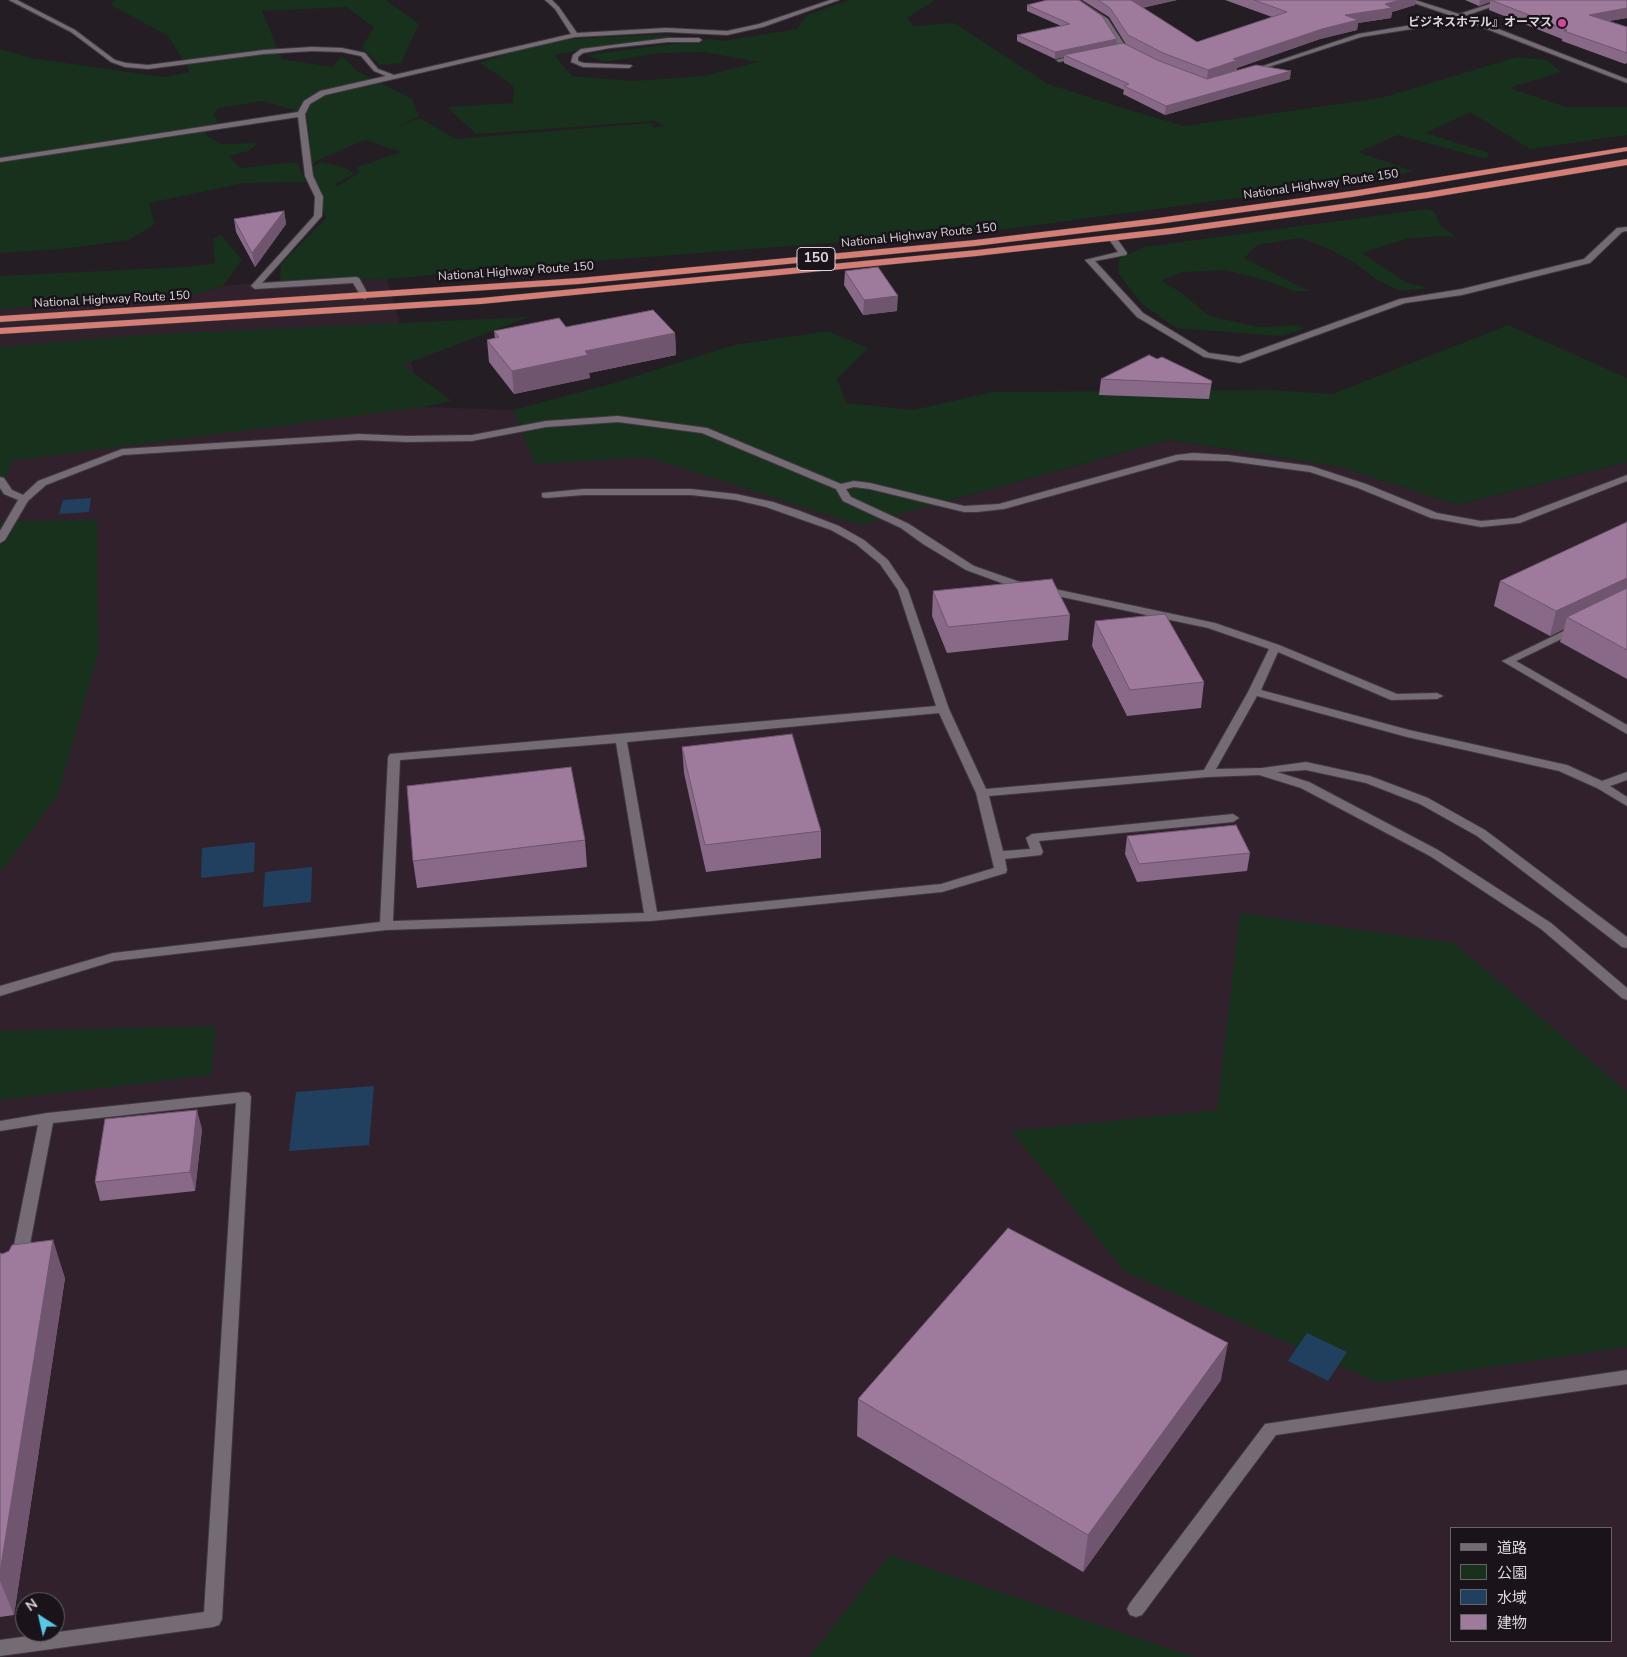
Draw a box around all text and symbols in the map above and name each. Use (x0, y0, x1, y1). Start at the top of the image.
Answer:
place label: ビジネスホテル』オーマス (1408, 16, 1552, 30)
marker: ビジネスホテル』オーマス (1556, 17, 1568, 29)
street label: National Highway Route 150 (1243, 167, 1399, 203)
street label: National Highway Route 150 (840, 221, 998, 251)
road number: 150 (797, 248, 835, 270)
street label: National Highway Route 150 (437, 259, 595, 285)
street label: National Highway Route 150 (34, 289, 190, 311)
legend (1450, 1527, 1612, 1642)
text: 道路 (1497, 1538, 1527, 1558)
text: 公園 (1497, 1563, 1527, 1583)
text: 水域 (1497, 1588, 1527, 1608)
north arrow (15, 1592, 65, 1642)
text: N (22, 1594, 41, 1616)
text: 建物 (1497, 1613, 1527, 1633)

